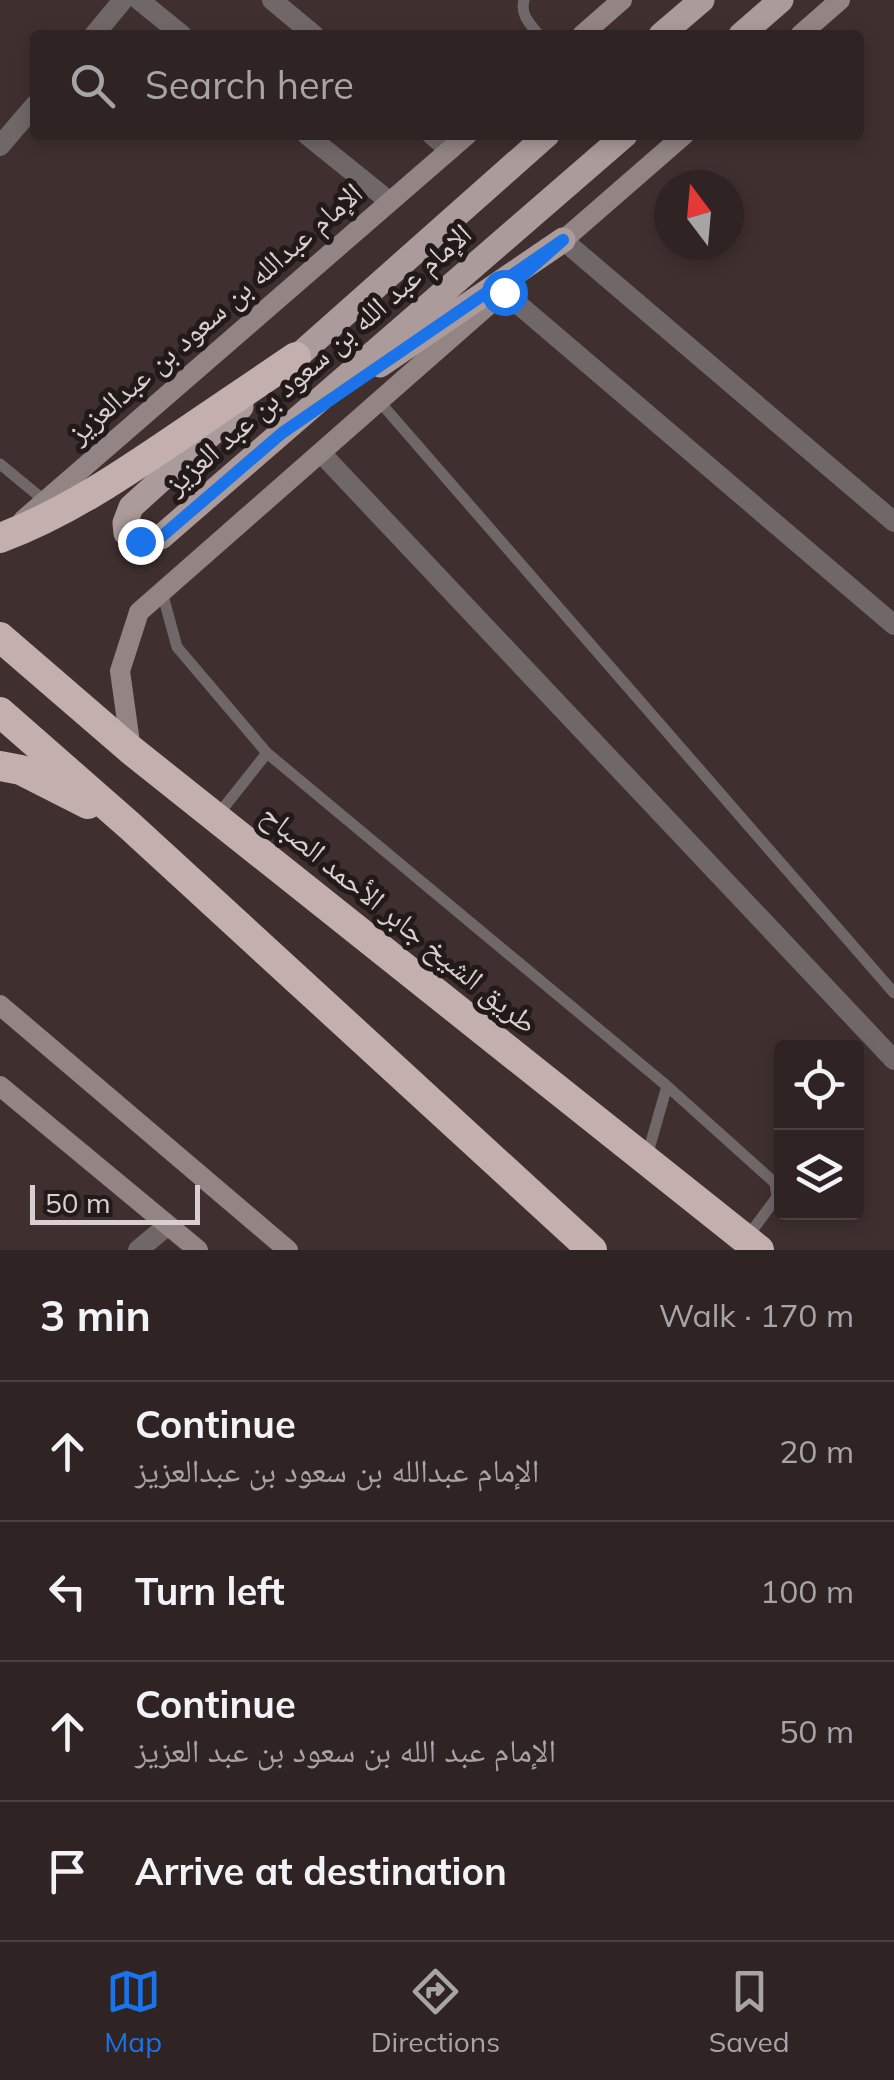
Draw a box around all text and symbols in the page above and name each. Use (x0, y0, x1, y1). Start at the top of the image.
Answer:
search box (30, 30, 864, 140)
icon: search (65, 58, 120, 113)
text: Search here (145, 61, 354, 109)
north arrow (654, 170, 744, 260)
street label: الإمام عبدالله بن سعود بن عبدالعزيز (58, 174, 371, 452)
street label: الإمام عبد الله بن سعود بن عبد العزيز (155, 214, 479, 503)
route start (482, 270, 528, 316)
route end (118, 519, 164, 565)
street label: طريق الشيخ جابر الأحمد الصباح (253, 795, 546, 1042)
map controls (774, 1040, 864, 1220)
button: locate (774, 1040, 864, 1130)
button: layers (774, 1130, 864, 1220)
scale bar (30, 1180, 200, 1224)
text: 50 m (45, 1185, 111, 1220)
text: 3 min (40, 1289, 151, 1342)
text: Walk · 170 m (659, 1295, 854, 1335)
text: Continue (135, 1400, 296, 1448)
icon: ahead (40, 1424, 95, 1479)
text: 20 m (779, 1431, 854, 1471)
text: الإمام عبدالله بن سعود بن عبدالعزيز (135, 1450, 539, 1490)
icon: left (40, 1564, 95, 1619)
text: Turn left (135, 1567, 285, 1615)
text: 100 m (760, 1571, 854, 1611)
text: Continue (135, 1680, 296, 1728)
icon: ahead (40, 1704, 95, 1759)
text: 50 m (779, 1711, 854, 1751)
text: الإمام عبد الله بن سعود بن عبد العزيز (135, 1730, 556, 1770)
icon: arrive (40, 1844, 95, 1899)
text: Arrive at destination (135, 1847, 507, 1895)
tab: Map (104, 1964, 162, 2059)
tab: Directions (371, 1964, 500, 2059)
tab: Saved (709, 1964, 790, 2059)

